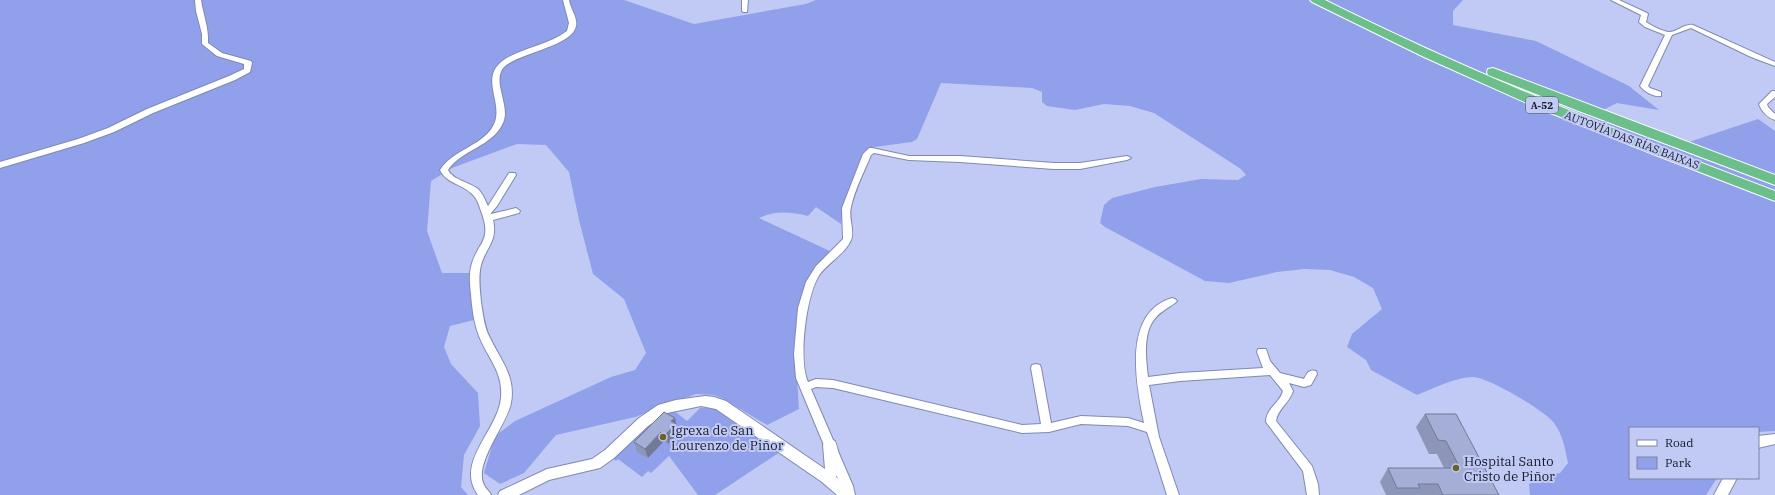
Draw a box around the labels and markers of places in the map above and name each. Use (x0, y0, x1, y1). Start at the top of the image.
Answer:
place label: Igrexa de San Lourenzo de Piñor (671, 422, 784, 454)
marker: Igrexa de San Lourenzo de Piñor (658, 432, 668, 442)
place label: Hospital Santo Cristo de Piñor (1464, 453, 1555, 485)
marker: Hospital Santo Cristo de Piñor (1451, 463, 1461, 473)

